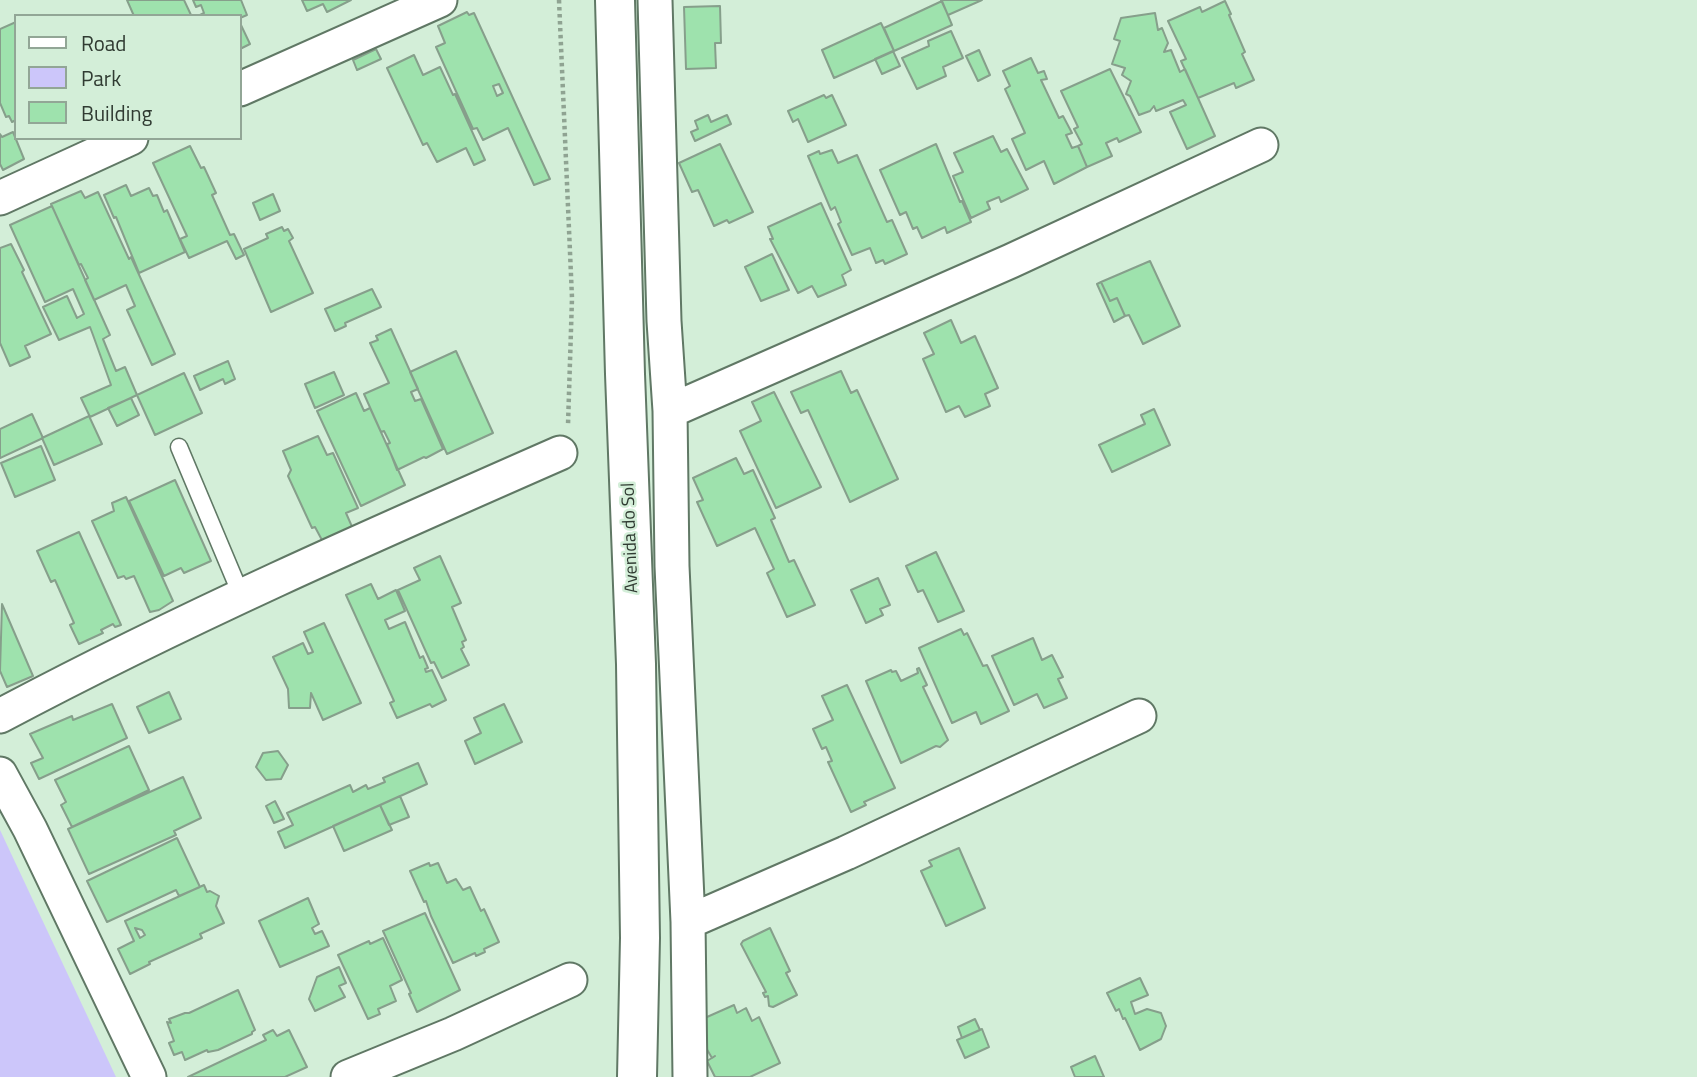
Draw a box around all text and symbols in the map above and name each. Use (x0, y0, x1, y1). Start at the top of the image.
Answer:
legend (14, 14, 242, 140)
text: Road (81, 27, 126, 59)
text: Park (81, 62, 121, 94)
text: Building (81, 97, 152, 129)
street label: Avenida do Sol (618, 482, 644, 594)

